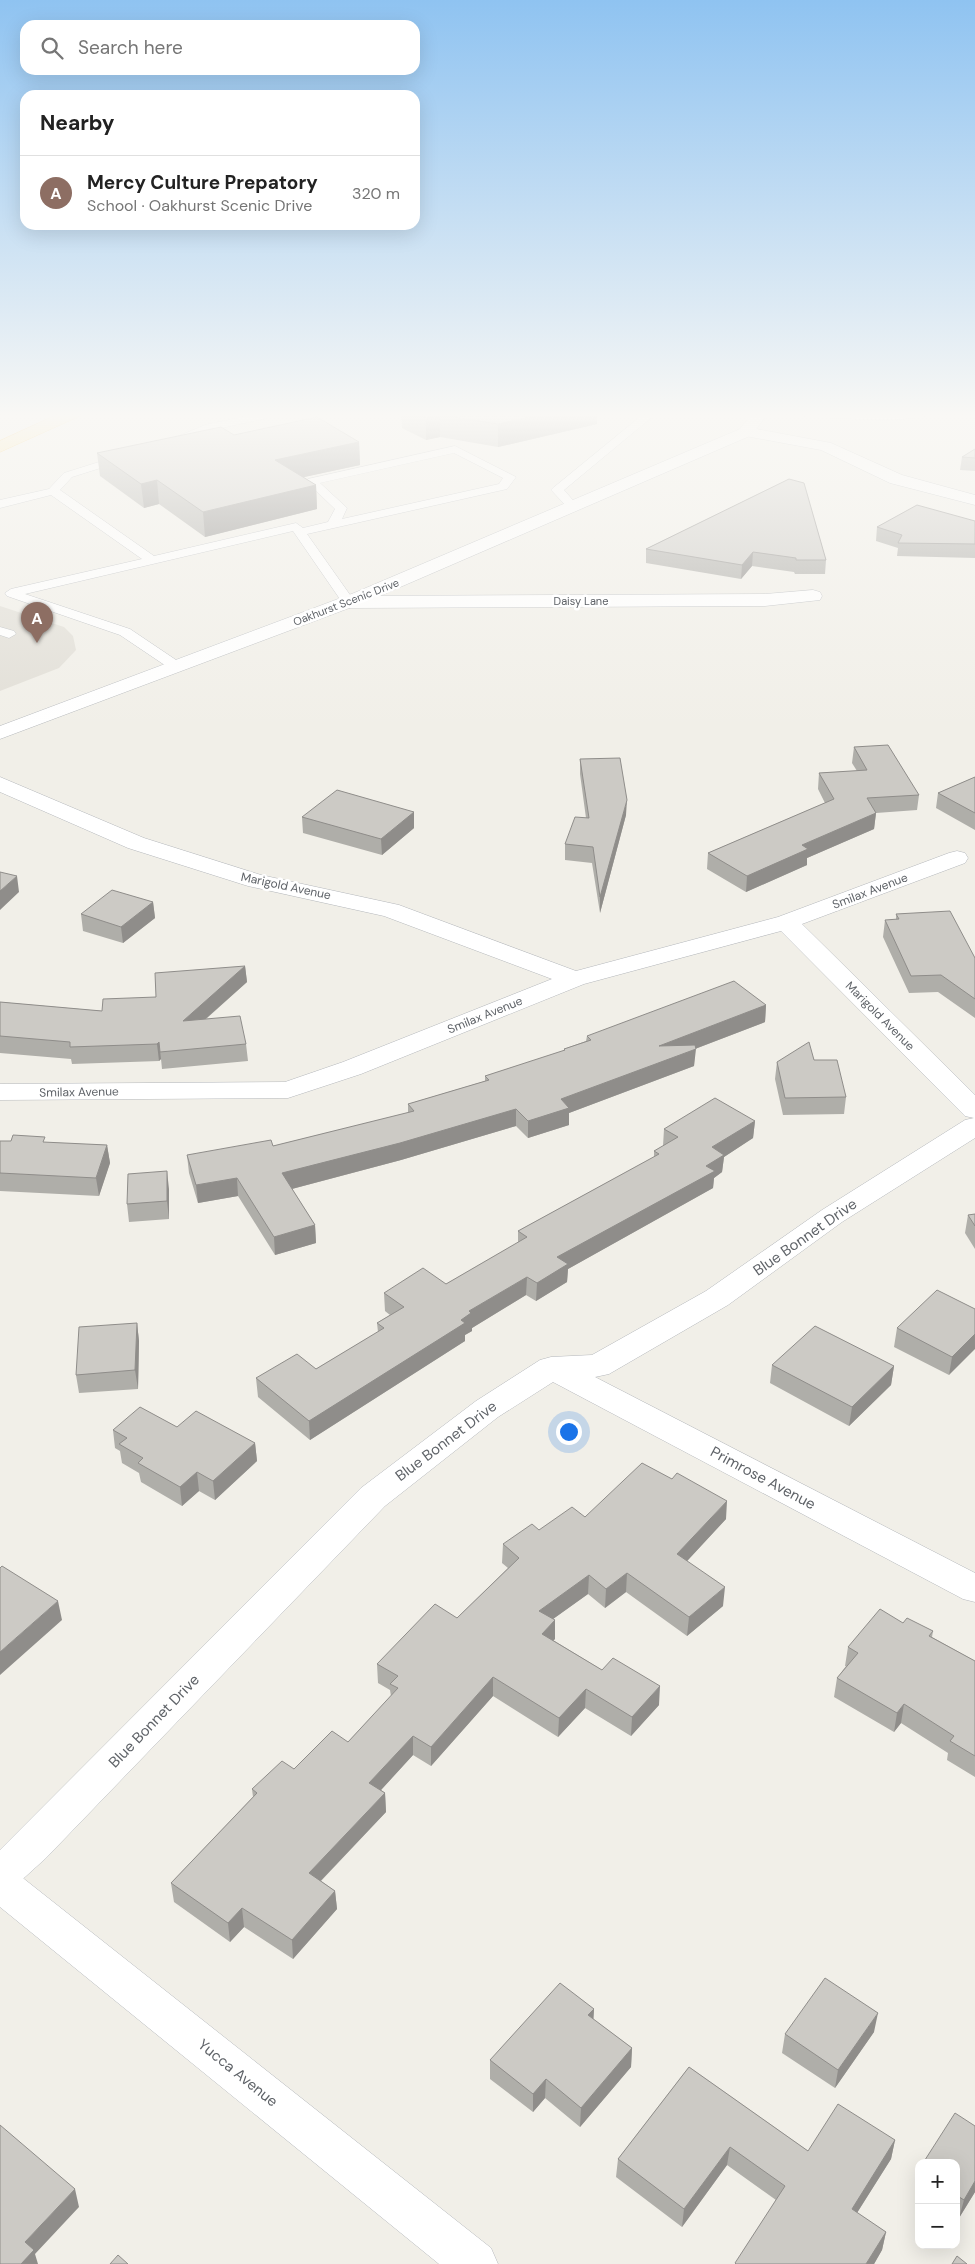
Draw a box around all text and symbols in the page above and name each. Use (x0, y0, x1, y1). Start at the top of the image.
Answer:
search box (20, 20, 420, 75)
icon: search (38, 34, 66, 62)
text: Search here (78, 35, 183, 60)
text: Nearby (40, 109, 114, 137)
text: Mercy Culture Prepatory (87, 170, 318, 195)
text: A (50, 183, 62, 204)
text: 320 m (352, 183, 400, 204)
text: School · Oakhurst Scenic Drive (87, 195, 312, 216)
street label: Oakhurst Scenic Drive (291, 575, 401, 629)
street label: Daisy Lane (554, 594, 608, 608)
pin: A (21, 602, 53, 643)
street label: Marigold Avenue (239, 869, 333, 903)
street label: Smilax Avenue (830, 869, 910, 913)
street label: Marigold Avenue (842, 978, 918, 1054)
street label: Smilax Avenue (445, 993, 525, 1037)
street label: Smilax Avenue (39, 1083, 119, 1101)
street label: Blue Bonnet Drive (749, 1194, 861, 1280)
street label: Blue Bonnet Drive (391, 1396, 501, 1486)
your location (556, 1419, 582, 1445)
street label: Primrose Avenue (707, 1442, 819, 1514)
street label: Blue Bonnet Drive (104, 1670, 204, 1772)
street label: Yucca Avenue (194, 2035, 282, 2111)
map controls (915, 2159, 960, 2249)
button: + (915, 2159, 960, 2204)
button: − (915, 2204, 960, 2249)

